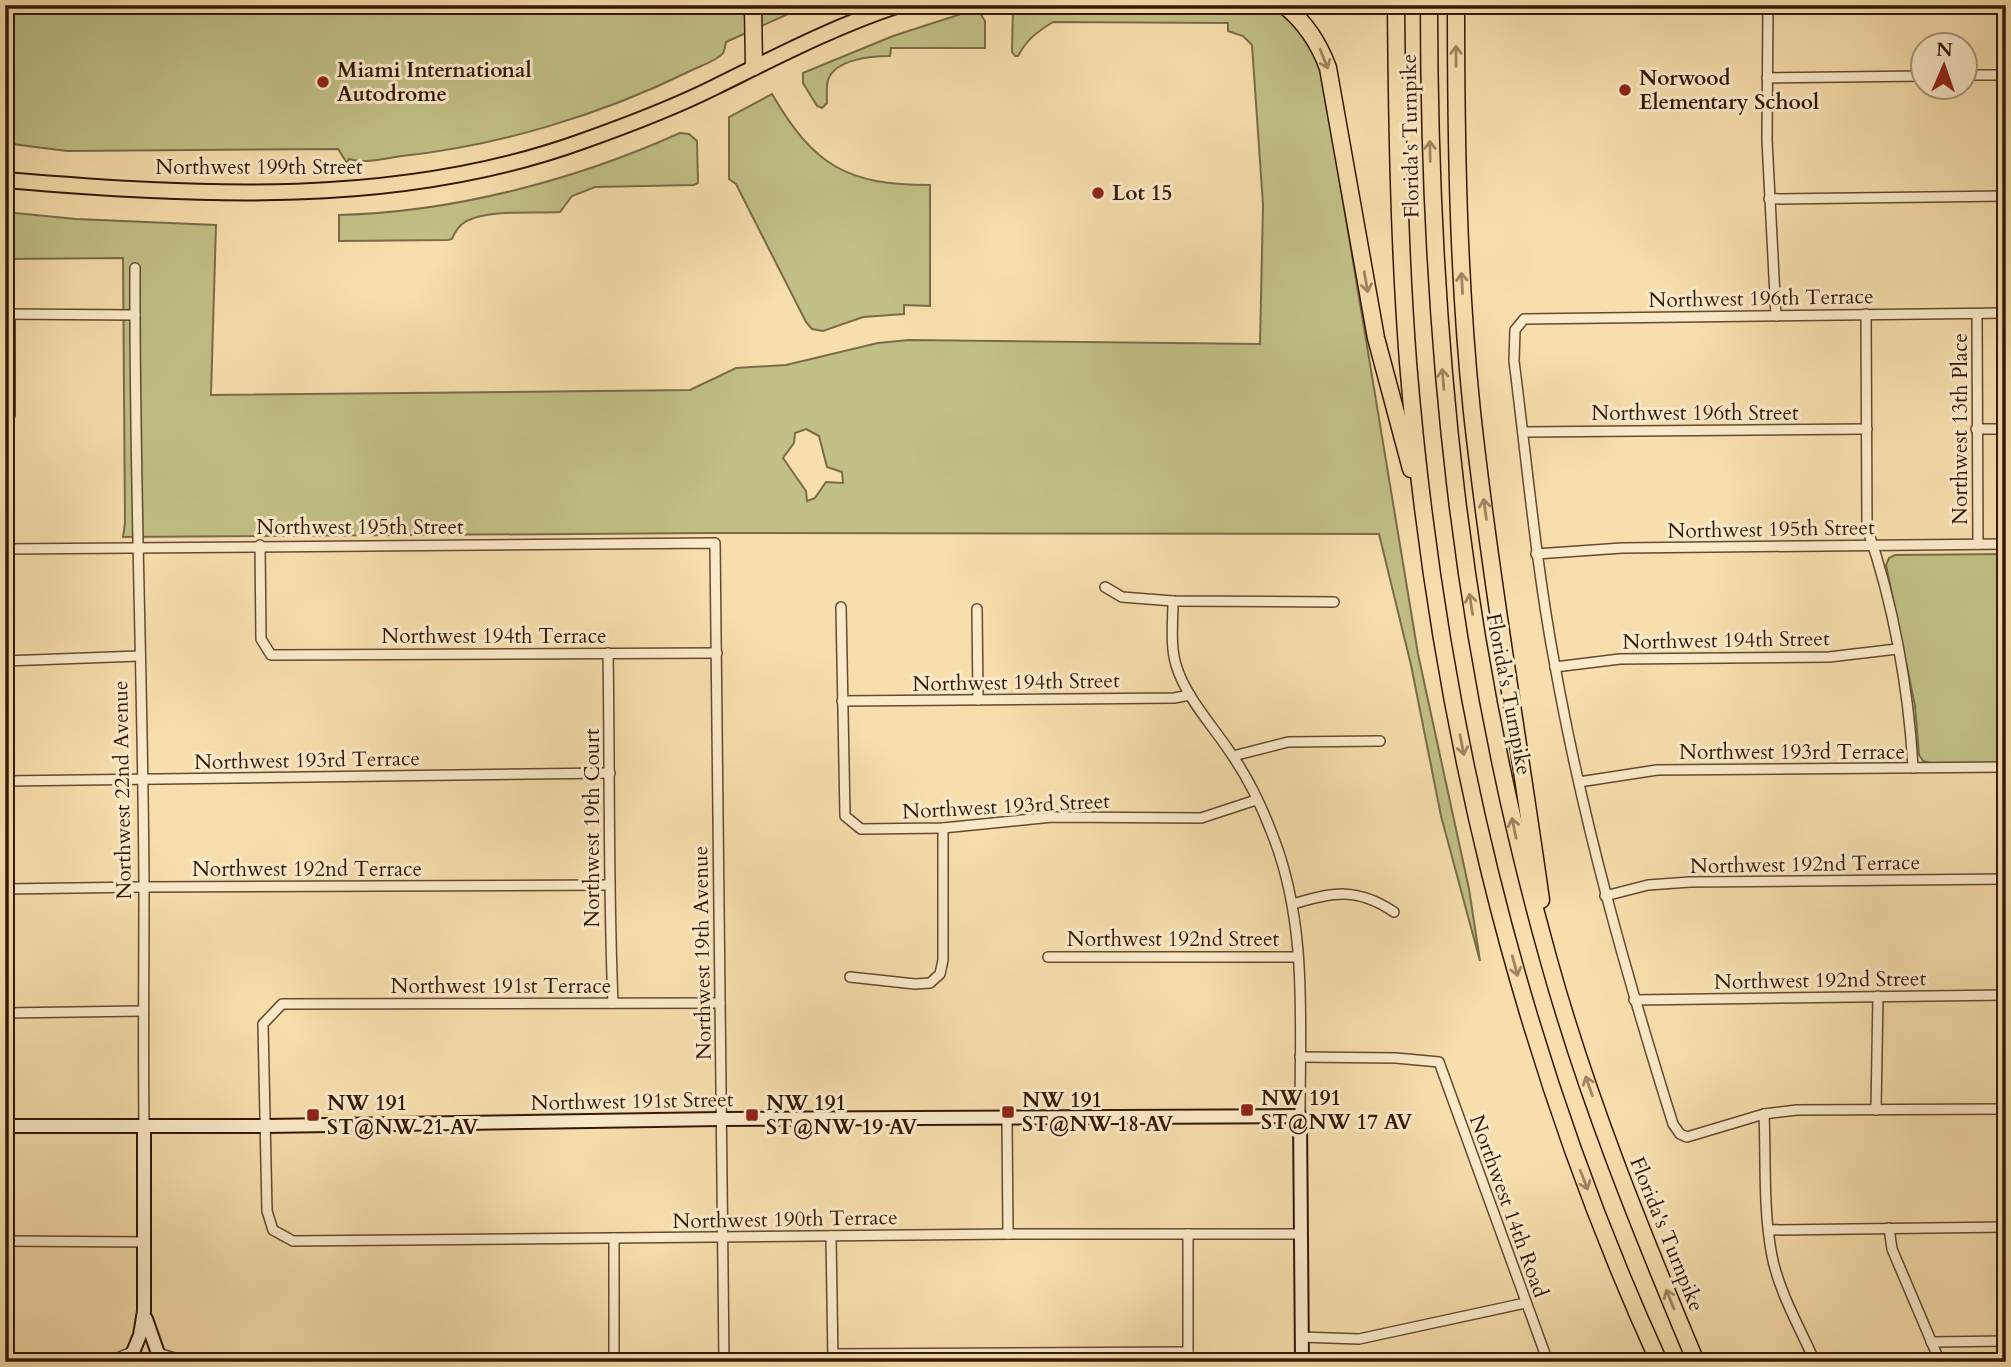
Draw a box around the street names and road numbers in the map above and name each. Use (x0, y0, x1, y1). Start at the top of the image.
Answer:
street label: Florida's Turnpike (1395, 54, 1426, 218)
street label: Northwest 199th Street (155, 153, 363, 182)
street label: Northwest 196th Terrace (1648, 282, 1874, 315)
street label: Northwest 13th Place (1946, 333, 1975, 525)
street label: Northwest 196th Street (1591, 399, 1799, 428)
street label: Northwest 195th Street (256, 513, 464, 542)
street label: Northwest 195th Street (1667, 513, 1875, 546)
street label: Florida's Turnpike (1479, 611, 1538, 778)
street label: Northwest 194th Terrace (381, 622, 607, 651)
street label: Northwest 194th Street (1622, 624, 1830, 657)
street label: Northwest 194th Street (912, 666, 1120, 699)
street label: Northwest 22nd Avenue (106, 680, 139, 900)
street label: Northwest 19th Court (578, 728, 607, 928)
street label: Northwest 193rd Terrace (1679, 738, 1905, 767)
street label: Northwest 193rd Terrace (194, 744, 420, 777)
street label: Northwest 193rd Street (901, 787, 1111, 826)
street label: Northwest 19th Avenue (686, 846, 719, 1060)
street label: Northwest 192nd Terrace (1690, 848, 1920, 881)
street label: Northwest 192nd Terrace (192, 855, 422, 884)
street label: Northwest 192nd Street (1067, 925, 1280, 954)
street label: Northwest 192nd Street (1714, 964, 1927, 997)
street label: Northwest 191st Terrace (391, 972, 611, 1001)
street label: Northwest 191st Street (530, 1085, 734, 1118)
street label: Northwest 14th Road (1462, 1111, 1555, 1301)
street label: Florida's Turnpike (1622, 1153, 1711, 1316)
street label: Northwest 190th Terrace (672, 1203, 898, 1236)

